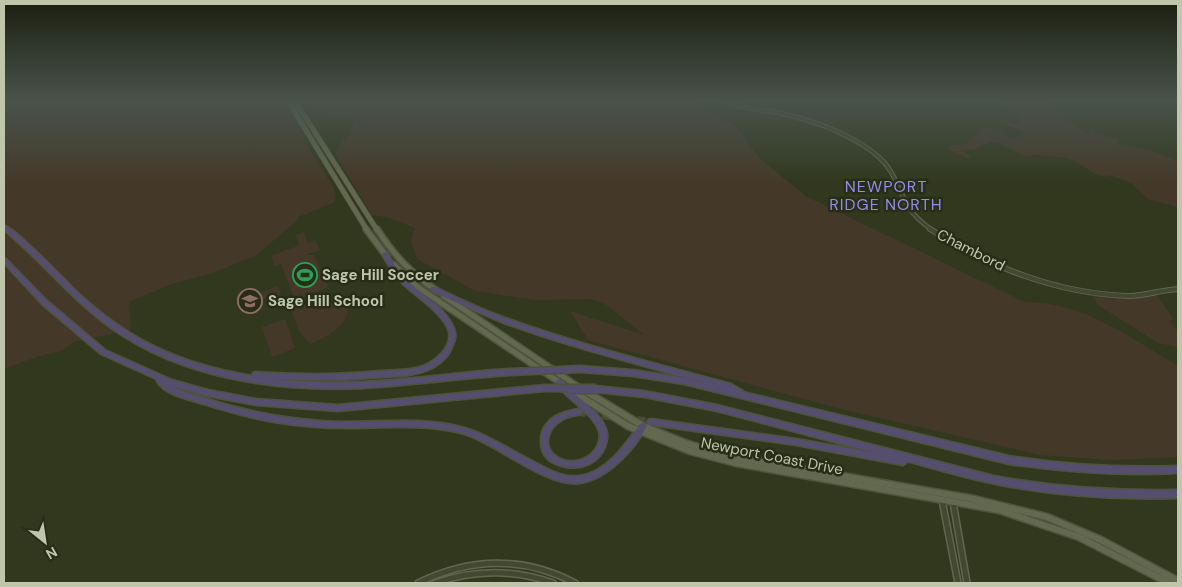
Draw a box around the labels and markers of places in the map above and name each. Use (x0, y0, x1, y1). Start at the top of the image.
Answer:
sports icon: Sage Hill Soccer (292, 262, 318, 288)
place label: Sage Hill Soccer (322, 265, 439, 285)
school or university icon: Sage Hill School (237, 288, 263, 314)
place label: Sage Hill School (268, 291, 383, 311)

